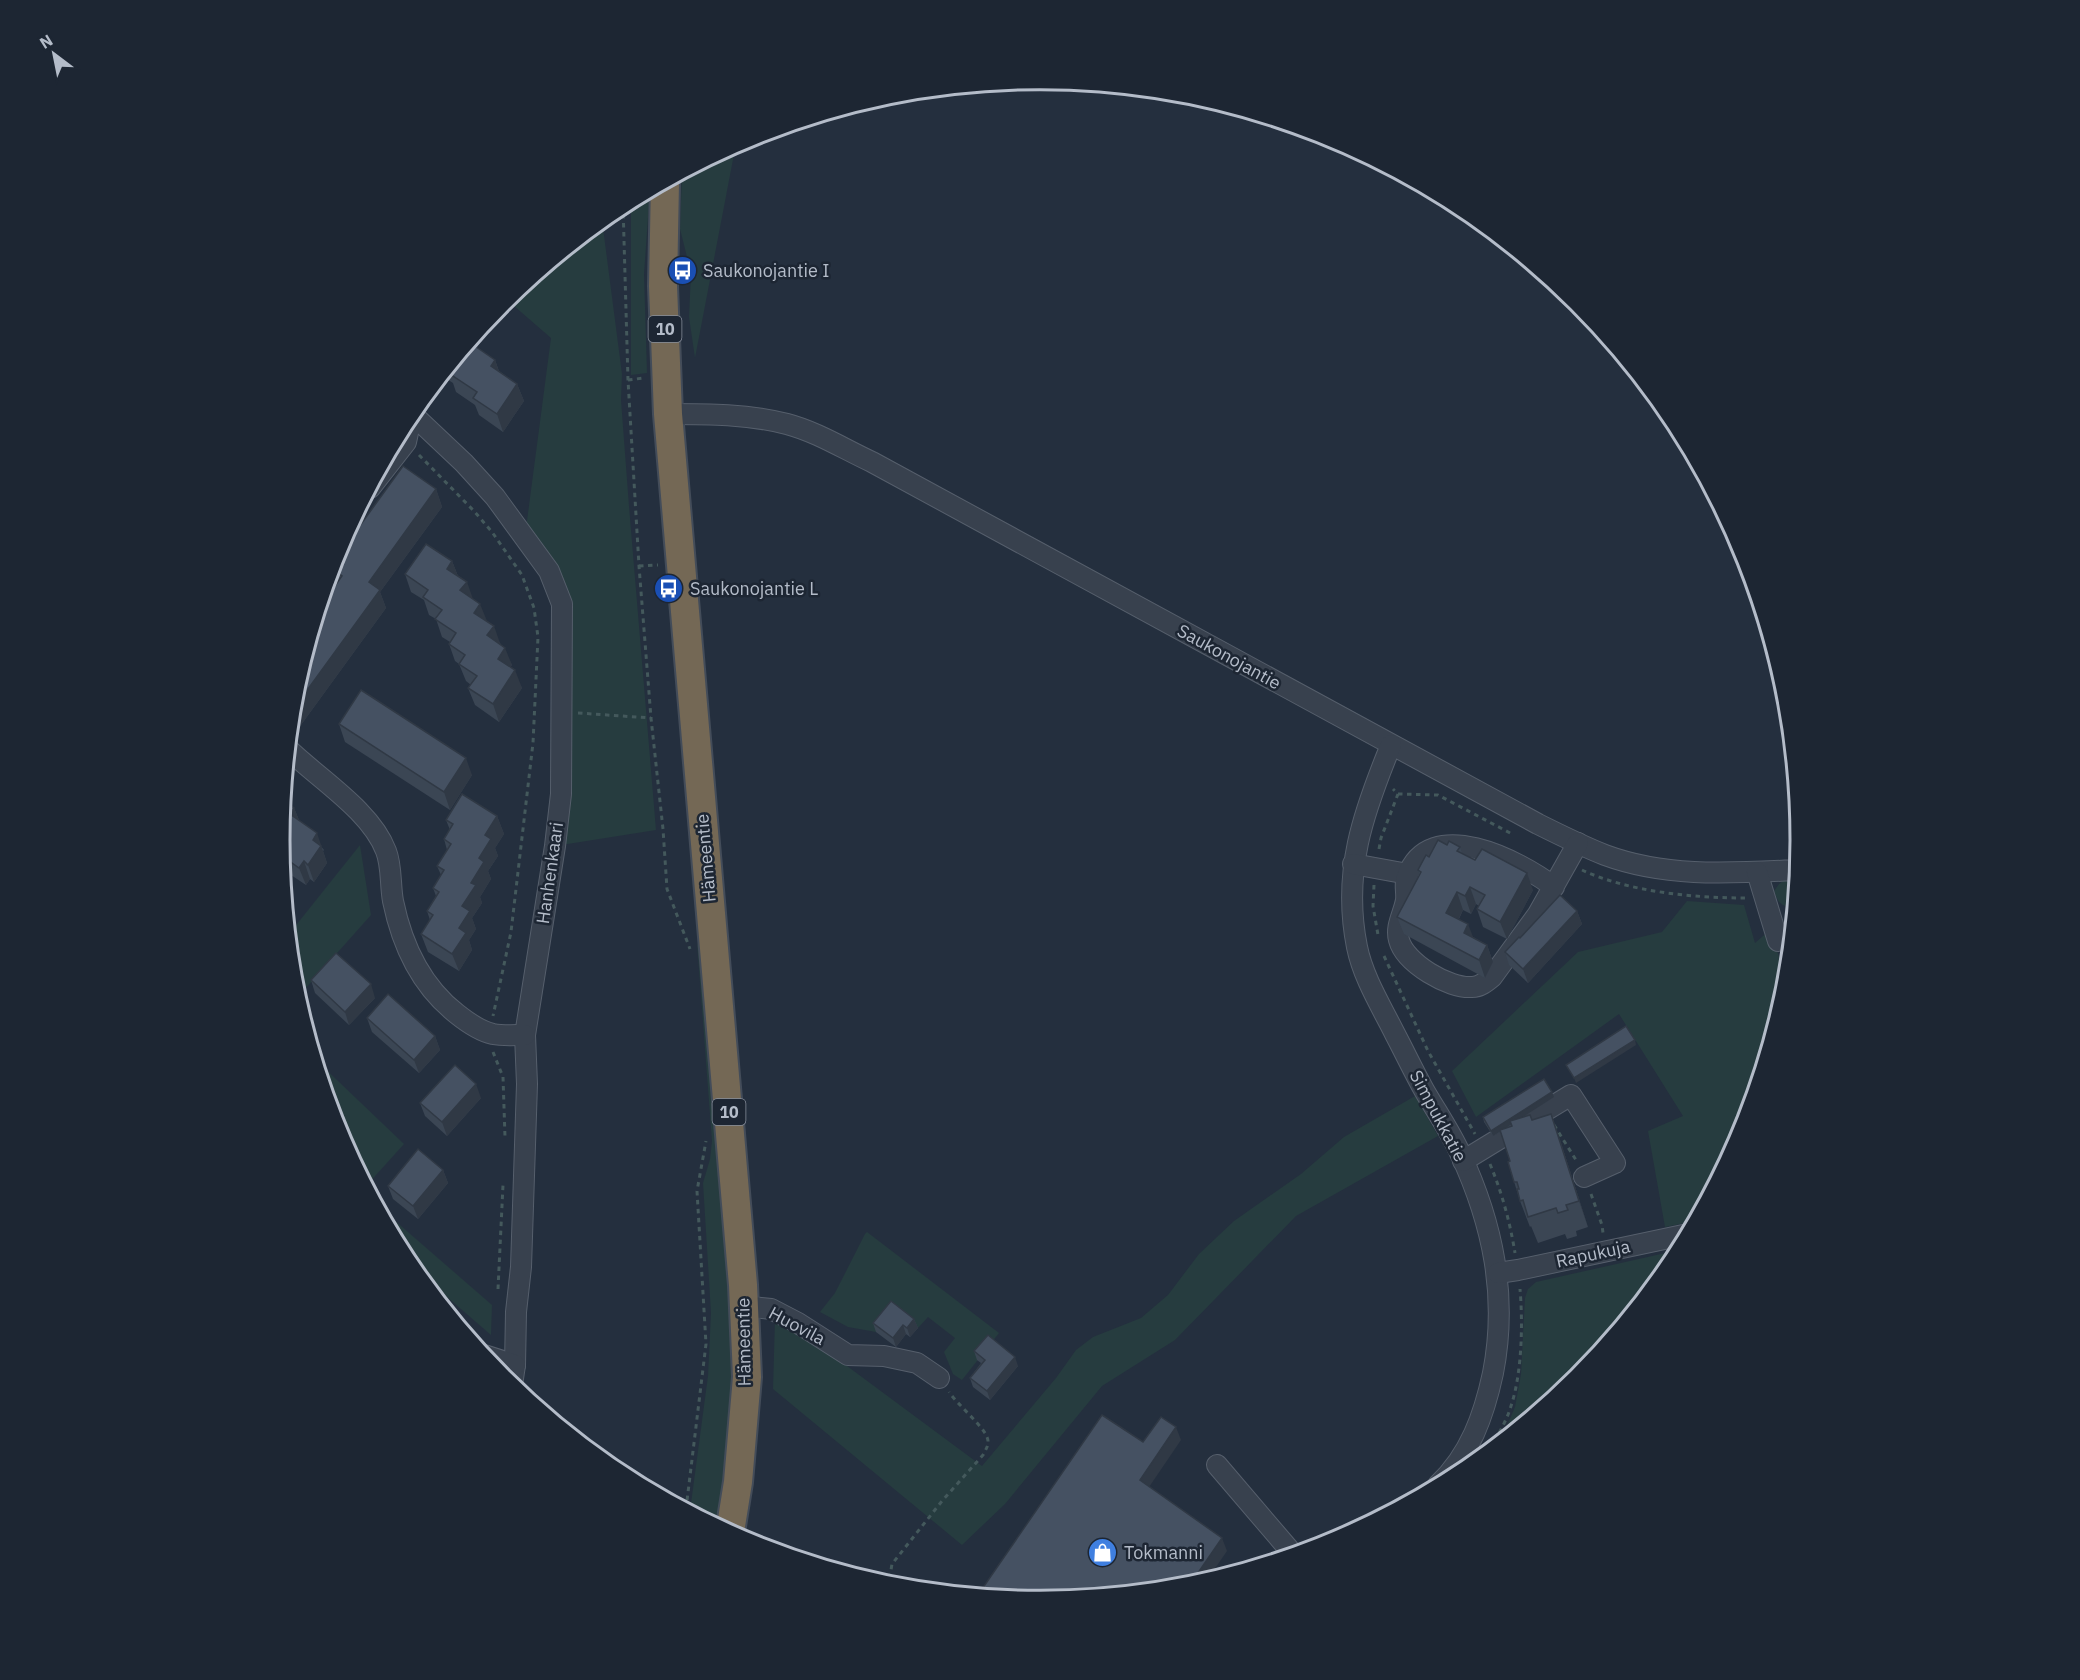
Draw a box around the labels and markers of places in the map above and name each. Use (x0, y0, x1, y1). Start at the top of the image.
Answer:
bus stop icon: Saukonojantie I (666, 255, 698, 287)
place label: Saukonojantie I (703, 259, 829, 282)
bus stop icon: Saukonojantie L (653, 573, 685, 605)
place label: Saukonojantie L (690, 577, 818, 600)
shop icon: Tokmanni (1087, 1537, 1119, 1569)
place label: Tokmanni (1124, 1541, 1203, 1564)

